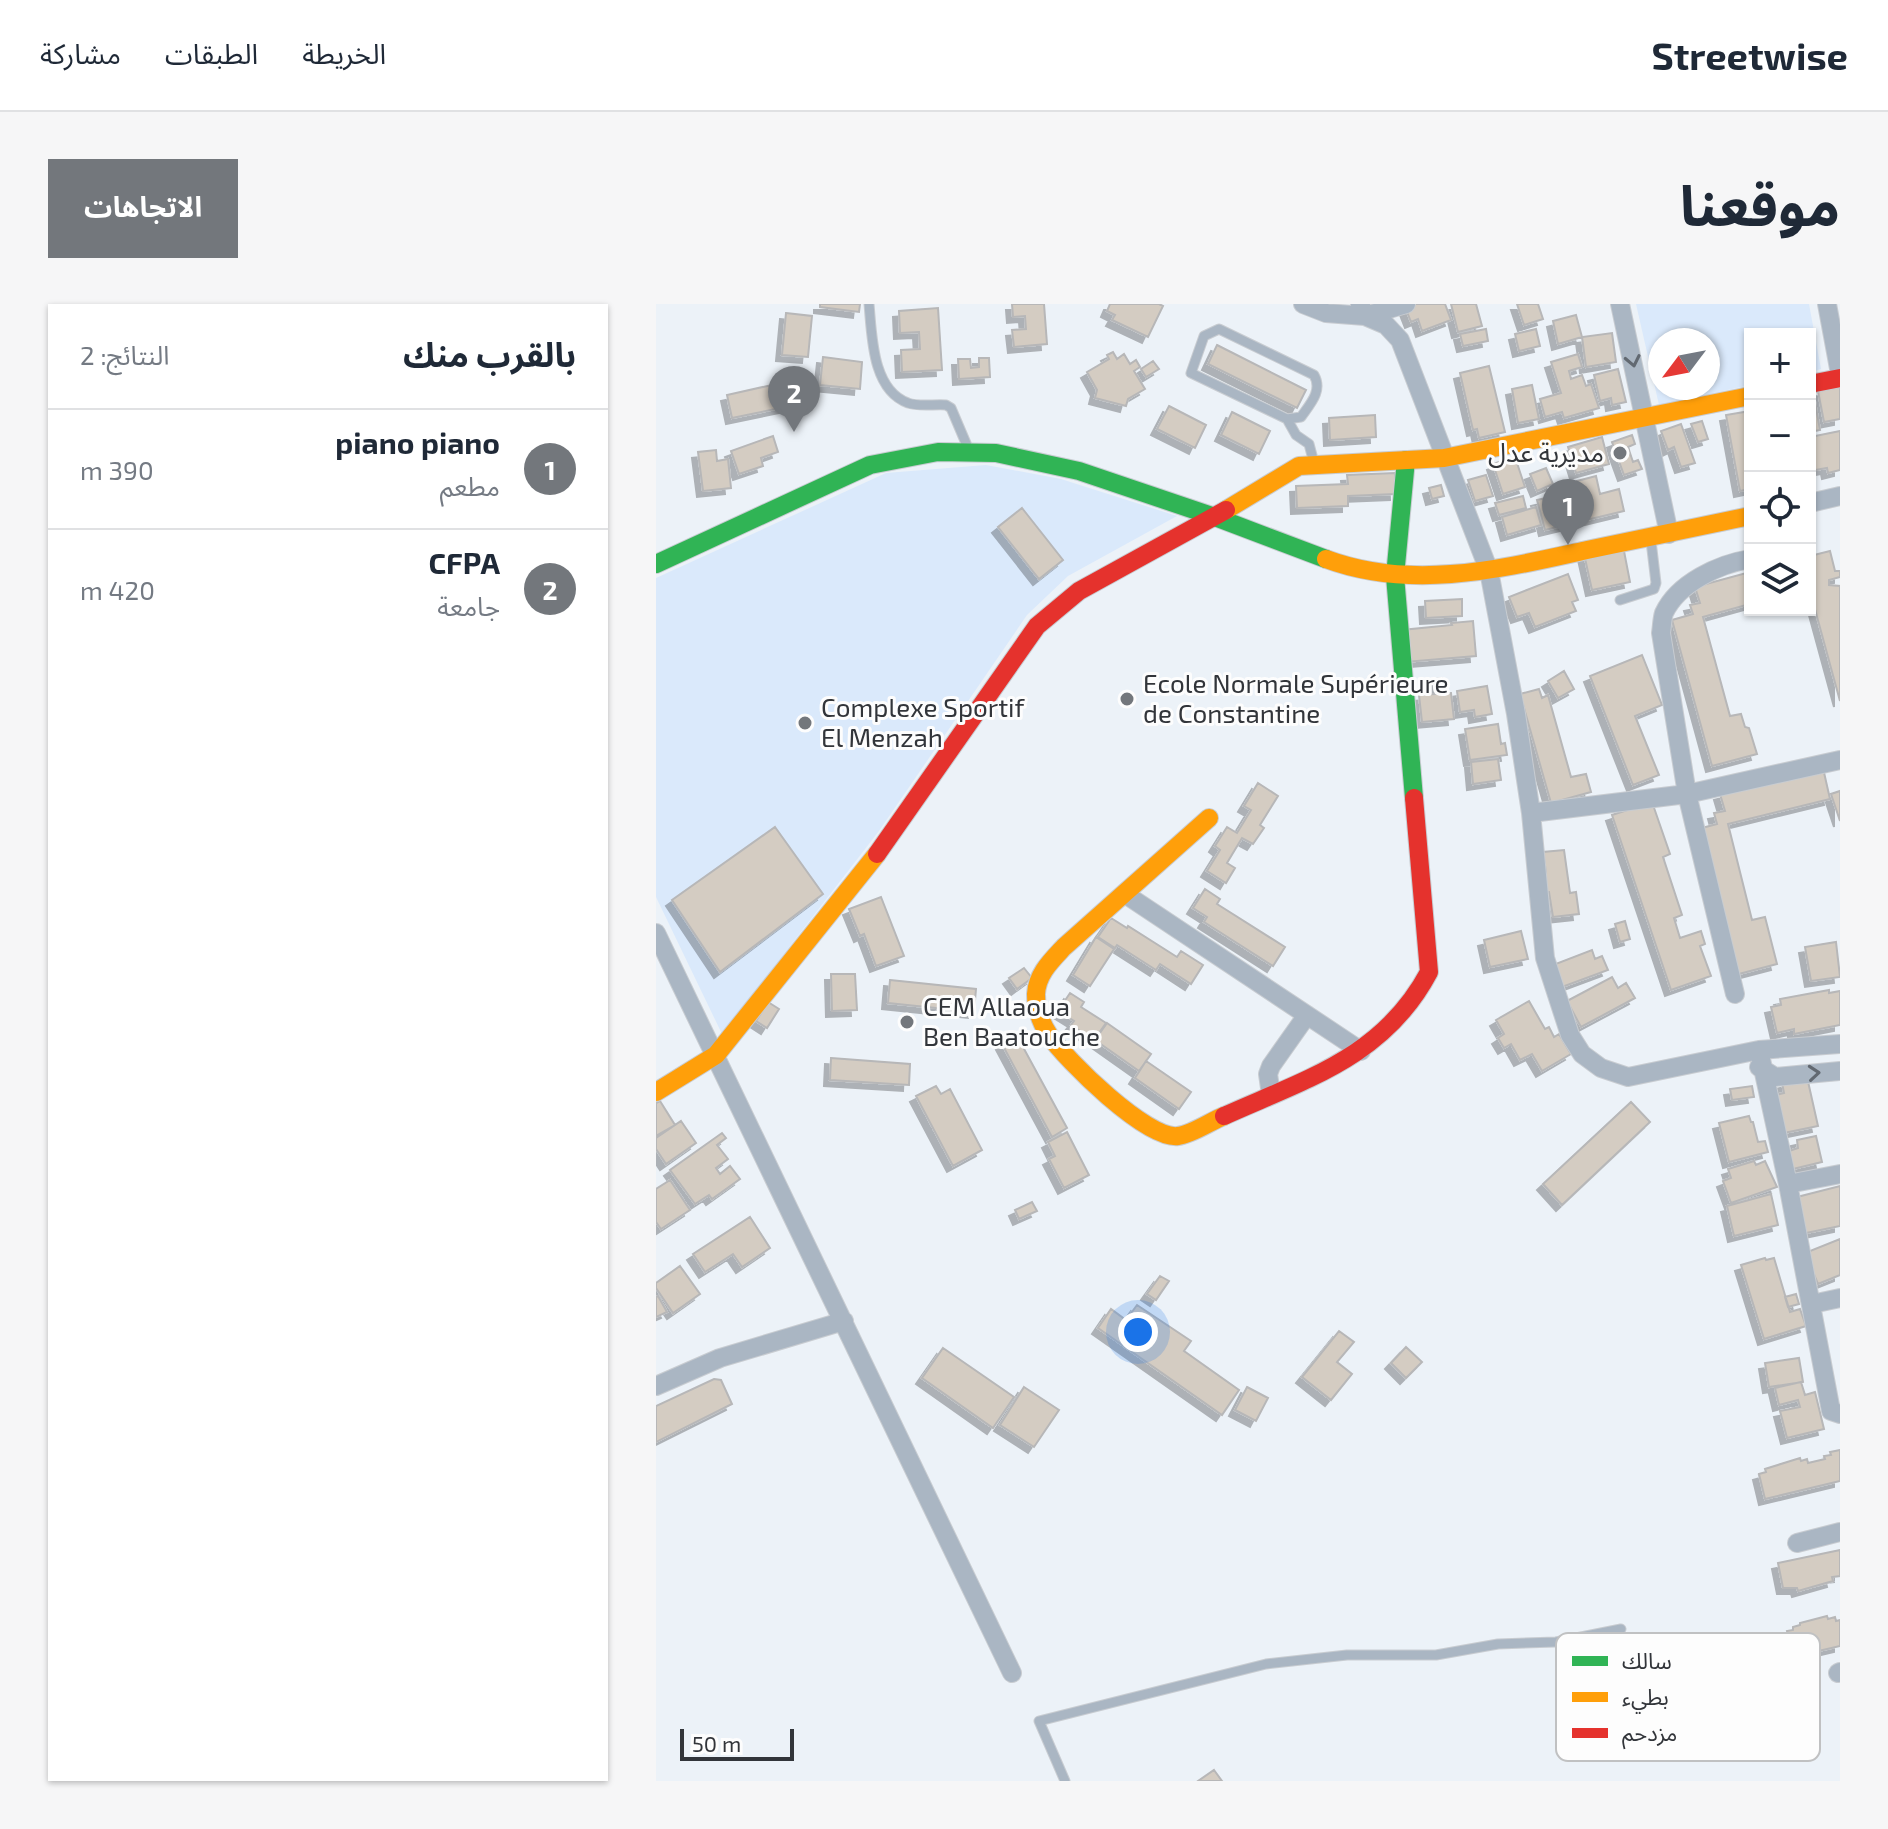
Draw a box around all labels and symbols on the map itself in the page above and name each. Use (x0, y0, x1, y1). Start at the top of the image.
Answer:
north arrow (1648, 328, 1720, 400)
one-way arrow (1624, 353, 1641, 367)
pin: 2 (768, 366, 820, 432)
place label: مديرية عدل (1488, 436, 1604, 468)
marker: مديرية عدل (1611, 444, 1629, 462)
pin: 1 (1542, 479, 1594, 545)
place label: Ecole Normale Supérieure de Constantine (1143, 667, 1449, 728)
marker: Ecole Normale Supérieure de Constantine (1118, 690, 1136, 708)
place label: Complexe Sportif El Menzah (821, 691, 1026, 752)
marker: Complexe Sportif El Menzah (796, 714, 814, 732)
place label: CEM Allaoua Ben Baatouche (923, 990, 1100, 1051)
marker: CEM Allaoua Ben Baatouche (898, 1013, 916, 1031)
one-way arrow (1808, 1065, 1821, 1082)
your location (1118, 1312, 1158, 1352)
legend (1556, 1633, 1820, 1761)
text: سالك (1622, 1647, 1672, 1673)
text: بطيء (1622, 1683, 1669, 1714)
text: مزدحم (1622, 1719, 1677, 1750)
scale bar (680, 1725, 794, 1761)

